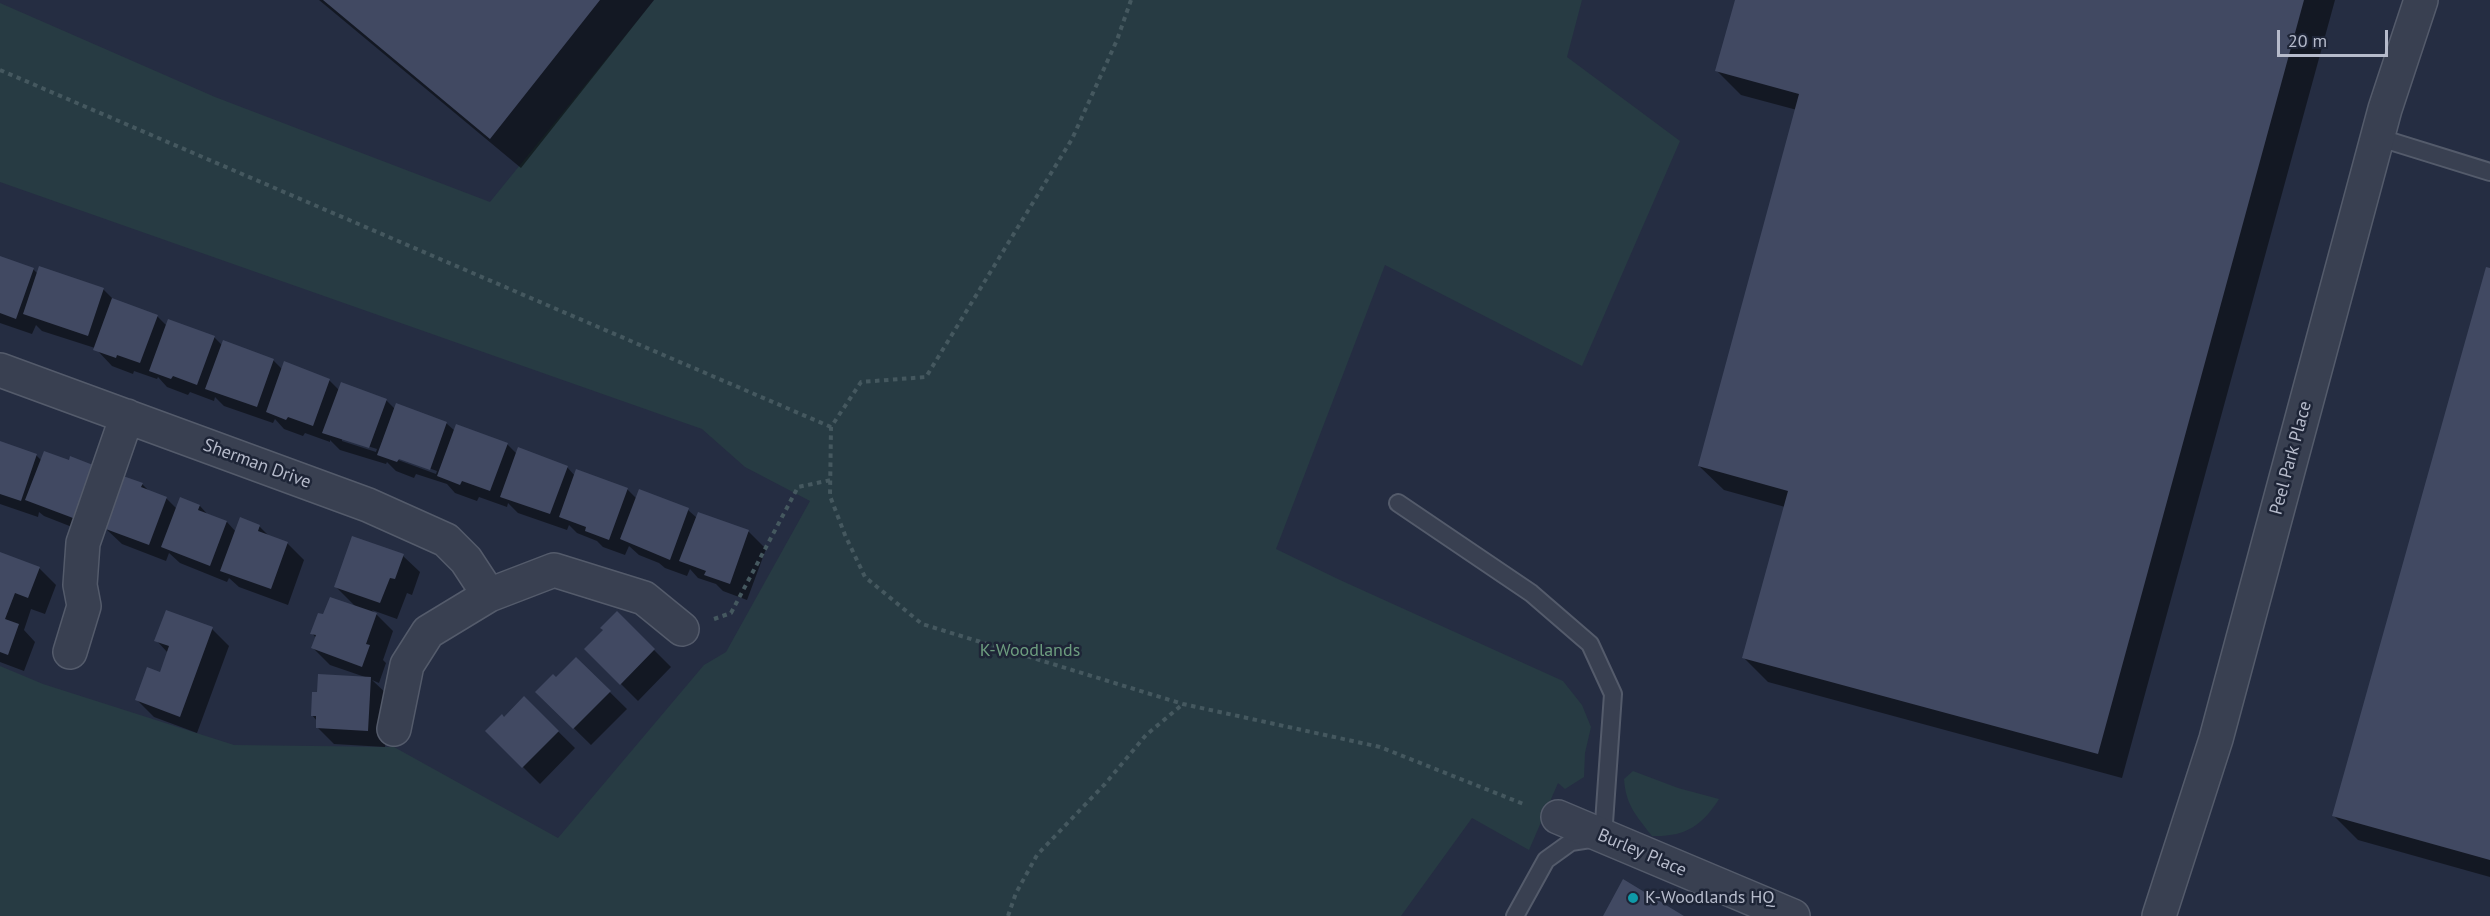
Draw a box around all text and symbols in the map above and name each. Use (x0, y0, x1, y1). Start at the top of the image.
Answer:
scale bar (2280, 18, 2391, 56)
text: 20 m (2288, 29, 2327, 52)
street label: Peel Park Place (2265, 399, 2317, 517)
street label: Sherman Drive (200, 434, 314, 494)
park label: K-Woodlands (980, 640, 1080, 662)
street label: Burley Place (1594, 825, 1690, 881)
place label: K-Woodlands HQ (1645, 887, 1775, 909)
marker: K-Woodlands HQ (1626, 891, 1640, 905)

